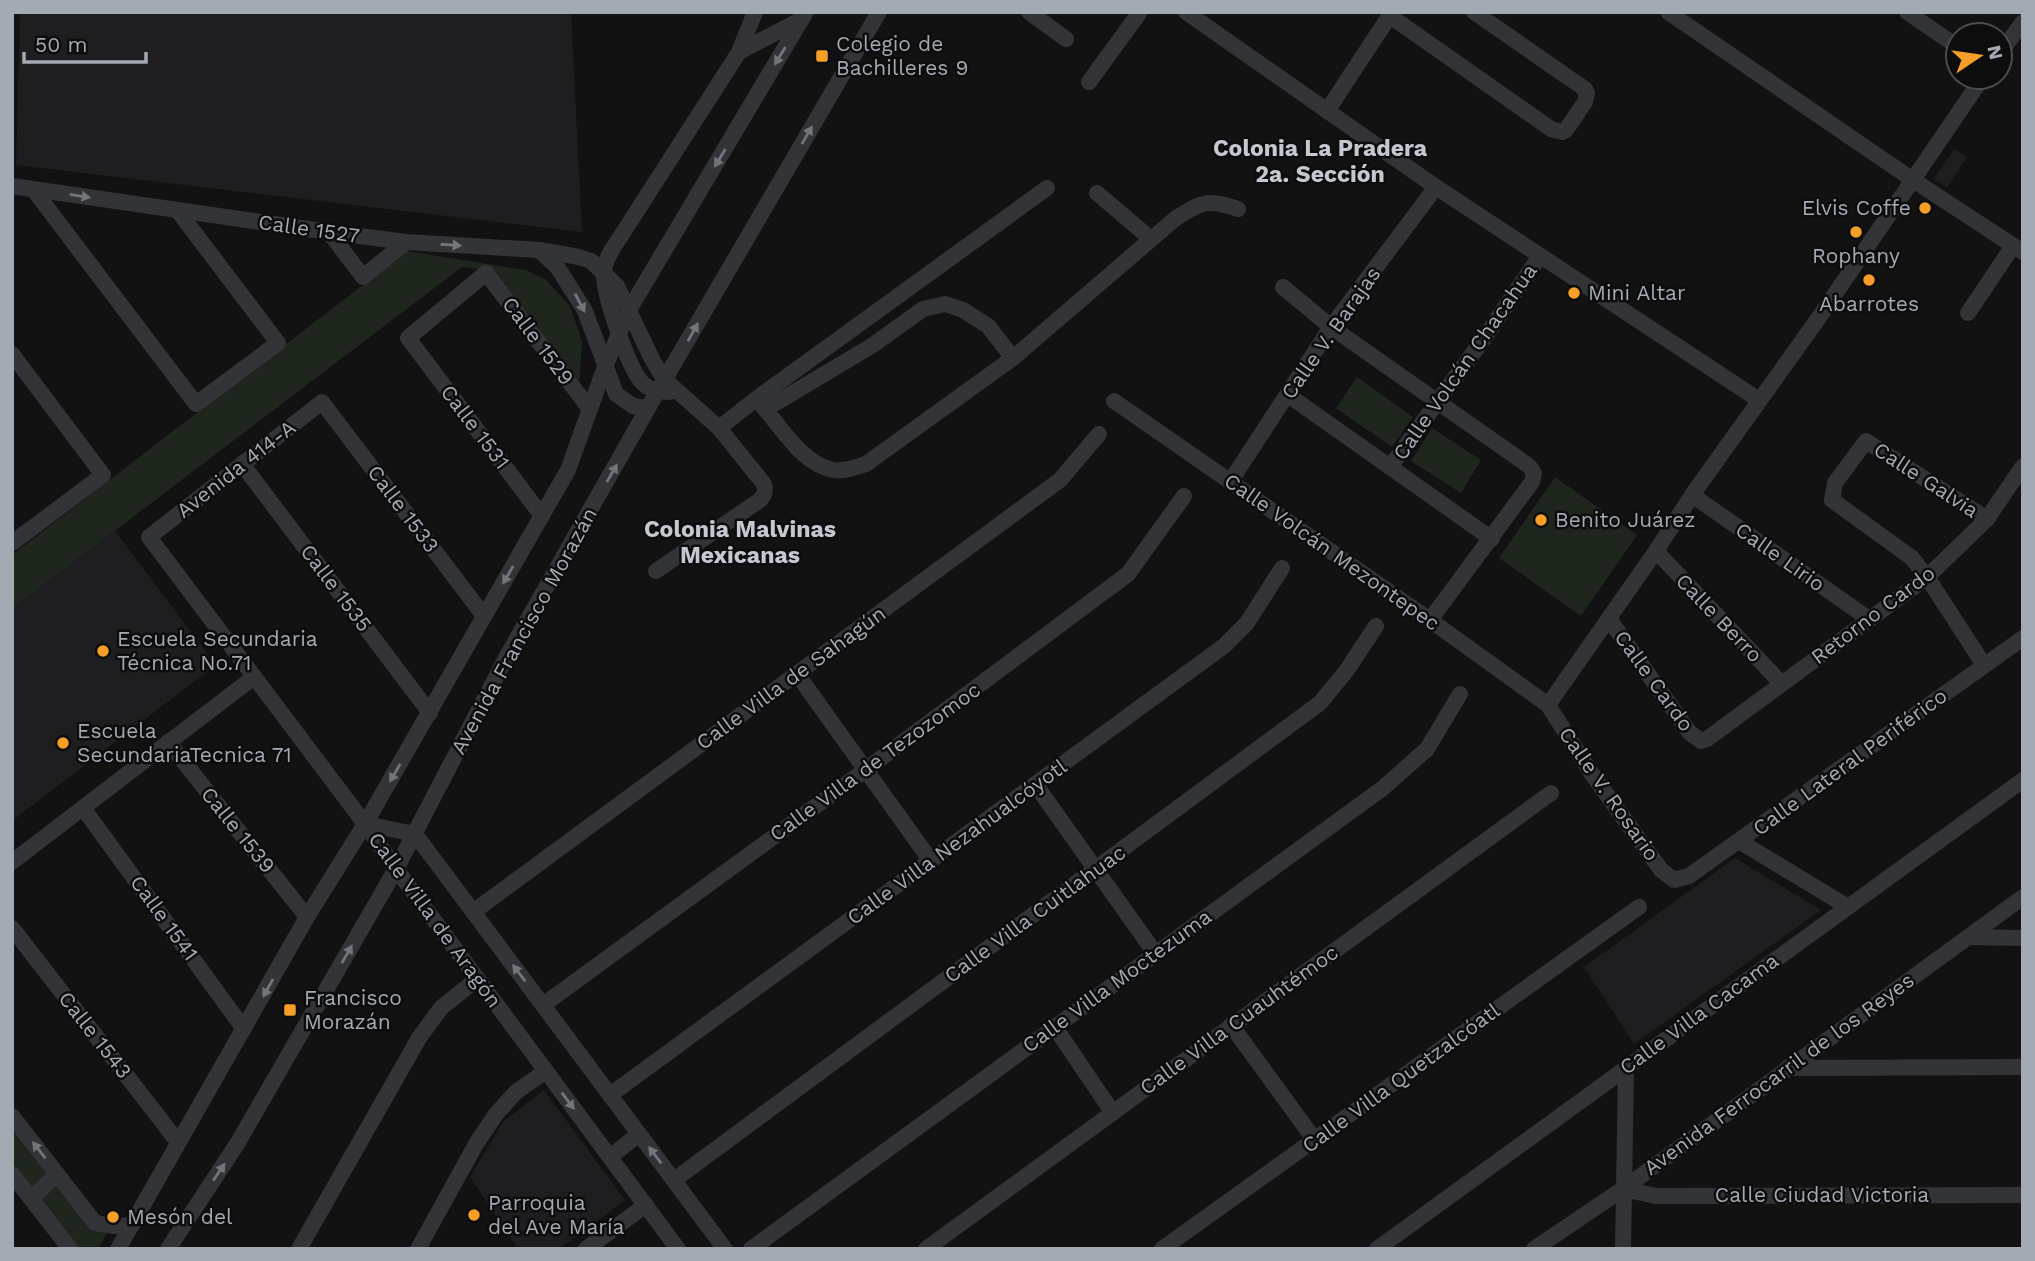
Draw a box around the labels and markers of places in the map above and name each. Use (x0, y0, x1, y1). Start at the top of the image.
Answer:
place label: Colegio de Bachilleres 9 (836, 31, 968, 80)
marker: Colegio de Bachilleres 9 (814, 48, 830, 64)
place label: Elvis Coffe (1802, 195, 1911, 220)
marker: Elvis Coffe (1917, 200, 1933, 216)
marker: Rophany (1848, 224, 1864, 240)
place label: Rophany (1812, 243, 1900, 268)
marker: Abarrotes (1861, 272, 1877, 288)
place label: Mini Altar (1588, 280, 1686, 305)
marker: Mini Altar (1566, 285, 1582, 301)
place label: Abarrotes (1819, 291, 1919, 316)
place label: Benito Juárez (1555, 507, 1696, 532)
marker: Benito Juárez (1533, 512, 1549, 528)
place label: Escuela Secundaria Técnica No.71 (117, 626, 318, 675)
marker: Escuela Secundaria Técnica No.71 (95, 643, 111, 659)
place label: Escuela SecundariaTecnica 71 (77, 718, 292, 767)
marker: Escuela SecundariaTecnica 71 (55, 735, 71, 751)
place label: Francisco Morazán (304, 985, 402, 1034)
marker: Francisco Morazán (282, 1002, 298, 1018)
place label: Parroquia del Ave María (488, 1190, 625, 1239)
place label: Mesón del (127, 1204, 233, 1229)
marker: Parroquia del Ave María (466, 1207, 482, 1223)
marker: Mesón del (105, 1209, 121, 1225)

